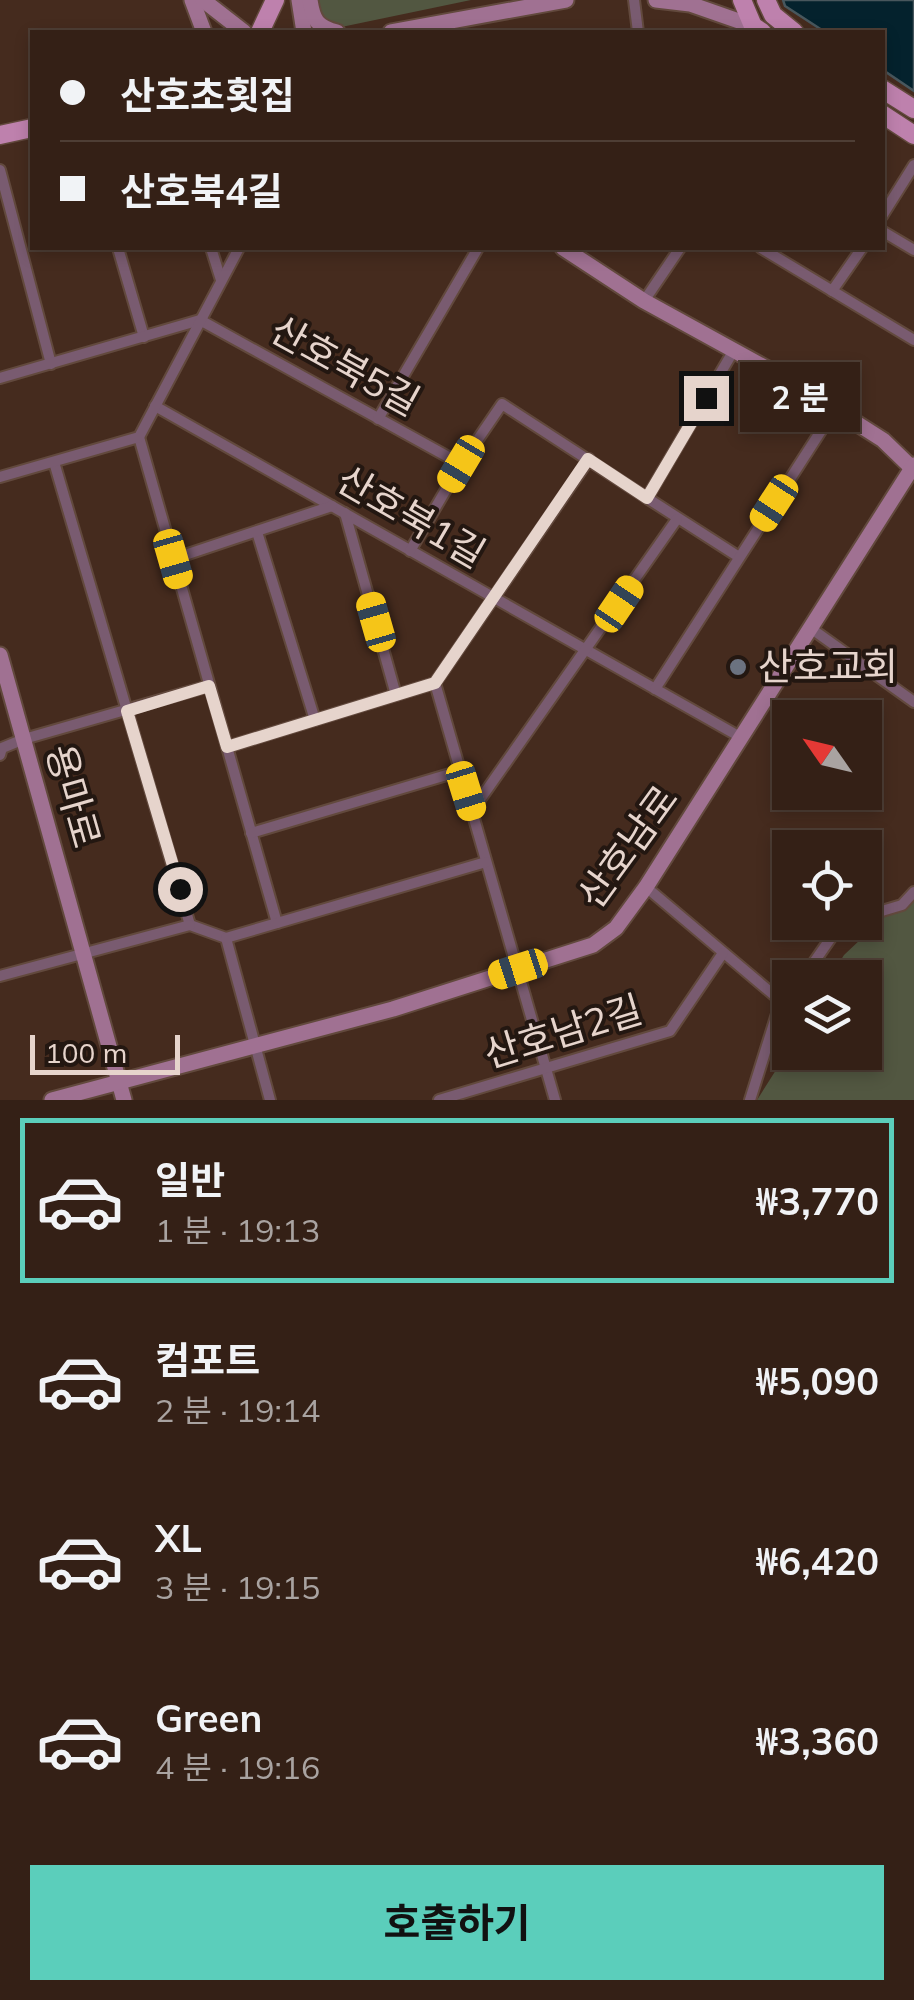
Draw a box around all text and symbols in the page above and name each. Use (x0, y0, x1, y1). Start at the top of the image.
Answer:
text: 산호초횟집 (120, 71, 295, 119)
text: 산호북4길 (120, 167, 283, 215)
street label: 산호북5길 (263, 305, 428, 426)
callout: 2 분 (741, 363, 861, 433)
route end (684, 376, 729, 421)
text: 2 분 (771, 377, 829, 417)
car (433, 431, 489, 497)
street label: 산호북1길 (329, 455, 494, 578)
car (745, 470, 803, 536)
car (150, 526, 196, 592)
car (590, 571, 648, 637)
car (353, 589, 399, 655)
place label: 산호교회 (758, 642, 898, 690)
marker: 산호교회 (727, 656, 749, 678)
north arrow (772, 700, 882, 810)
map controls (772, 700, 882, 1070)
street label: 용마로 (36, 739, 111, 853)
car (443, 758, 489, 824)
street label: 산호남로 (567, 776, 688, 917)
button: locate (772, 830, 882, 940)
route start (158, 867, 203, 912)
car (485, 945, 551, 993)
button: layers (772, 960, 882, 1070)
street label: 산호남2길 (478, 984, 647, 1078)
scale bar (30, 1030, 180, 1074)
text: 100 m (45, 1035, 127, 1070)
icon: car (35, 1156, 125, 1246)
text: 일반 (155, 1156, 225, 1204)
text: ₩3,770 (756, 1177, 879, 1225)
text: 1 분 · 19:13 (155, 1210, 320, 1250)
icon: car (35, 1336, 125, 1426)
text: 컴포트 (155, 1336, 260, 1384)
text: ₩5,090 (756, 1357, 879, 1405)
text: 2 분 · 19:14 (155, 1390, 320, 1430)
text: XL (155, 1514, 202, 1562)
icon: car (35, 1516, 125, 1606)
text: ₩6,420 (756, 1537, 879, 1585)
text: 3 분 · 19:15 (155, 1567, 320, 1607)
text: Green (155, 1694, 262, 1742)
icon: car (35, 1696, 125, 1786)
text: ₩3,360 (756, 1717, 879, 1765)
text: 4 분 · 19:16 (155, 1747, 320, 1787)
button: 호출하기 (30, 1865, 884, 1980)

